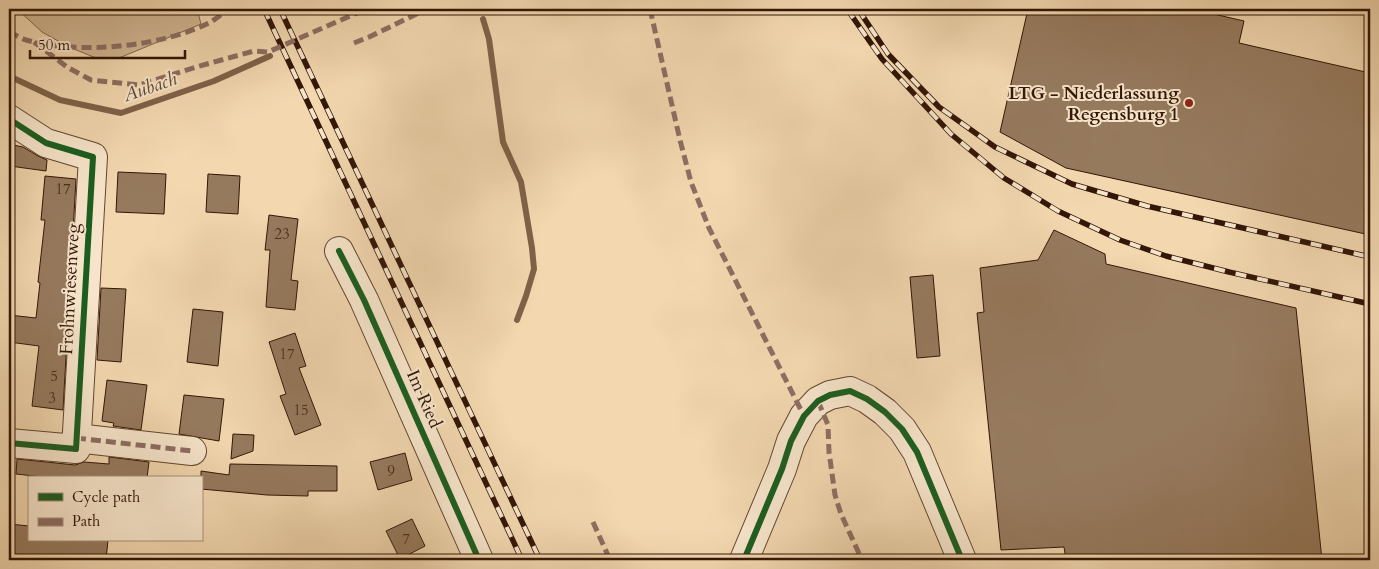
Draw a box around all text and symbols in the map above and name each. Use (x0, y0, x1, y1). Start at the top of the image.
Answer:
scale bar (30, 28, 185, 60)
text: 50 m (38, 35, 70, 55)
water label: Aubach (119, 66, 180, 109)
place label: LTG - Niederlassung Regensburg 1 (1008, 81, 1179, 127)
marker: LTG - Niederlassung Regensburg 1 (1183, 97, 1195, 109)
house number: 17 (55, 179, 71, 199)
street label: Frohnwiesenweg (54, 222, 86, 355)
house number: 23 (274, 224, 290, 244)
house number: 17 (279, 344, 295, 364)
house number: 5 (50, 366, 58, 386)
street label: Im Ried (400, 366, 448, 433)
house number: 3 (48, 388, 56, 408)
house number: 15 (293, 400, 309, 420)
house number: 9 (387, 461, 395, 481)
legend (28, 476, 202, 542)
text: Cycle path (72, 487, 141, 507)
text: Path (72, 511, 101, 531)
house number: 7 (402, 529, 410, 549)

